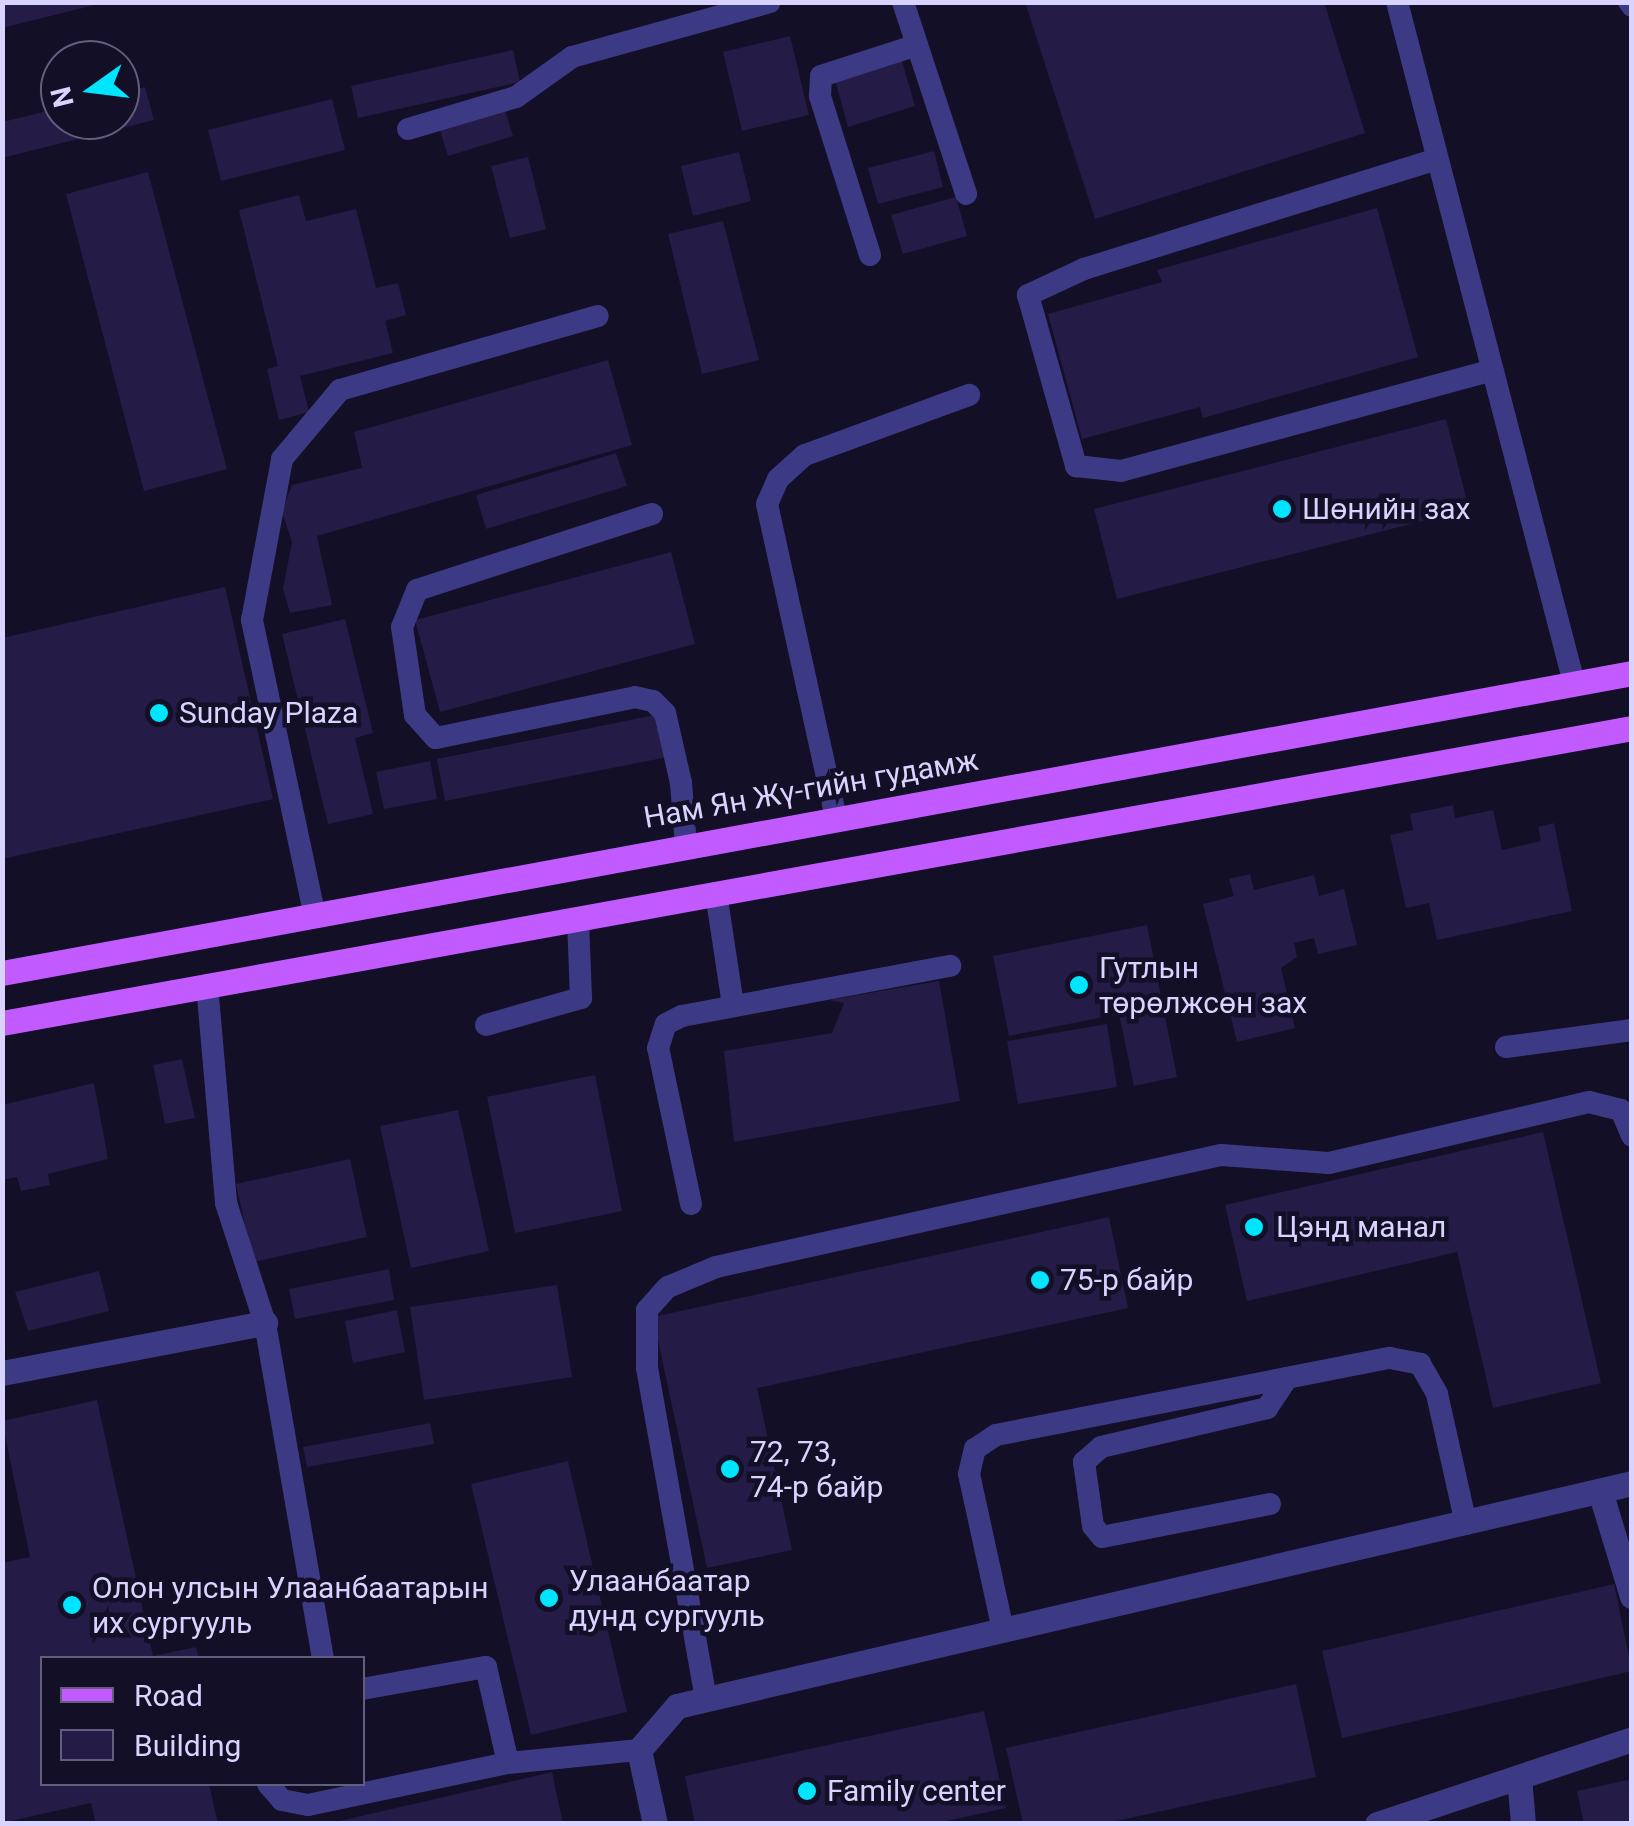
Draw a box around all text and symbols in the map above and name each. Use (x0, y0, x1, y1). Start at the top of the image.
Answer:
north arrow (40, 40, 140, 140)
text: N (44, 83, 81, 110)
place label: Шөнийн зах (1302, 491, 1470, 527)
marker: Шөнийн зах (1271, 498, 1293, 520)
place label: Sunday Plaza (179, 695, 358, 731)
marker: Sunday Plaza (148, 702, 170, 724)
street label: Нам Ян Жү-гийн гудамж (641, 742, 981, 836)
place label: Гутлын төрөлжсөн зах (1099, 950, 1307, 1020)
marker: Гутлын төрөлжсөн зах (1068, 974, 1090, 996)
place label: Цэнд манал (1276, 1209, 1446, 1245)
marker: Цэнд манал (1241, 1214, 1267, 1240)
place label: 75-р байр (1060, 1262, 1193, 1298)
marker: 75-р байр (1029, 1269, 1051, 1291)
place label: 72, 73, 74-р байр (750, 1434, 883, 1504)
marker: 72, 73, 74-р байр (719, 1458, 741, 1480)
place label: Улаанбаатар дунд сургууль (569, 1563, 765, 1634)
place label: Олон улсын Улаанбаатарын их сургууль (92, 1570, 489, 1640)
marker: Улаанбаатар дунд сургууль (538, 1587, 560, 1609)
marker: Олон улсын Улаанбаатарын их сургууль (61, 1594, 83, 1616)
legend (40, 1656, 365, 1786)
text: Road (134, 1678, 203, 1713)
text: Building (134, 1728, 241, 1763)
place label: Family center (827, 1773, 1006, 1809)
marker: Family center (796, 1780, 818, 1802)

